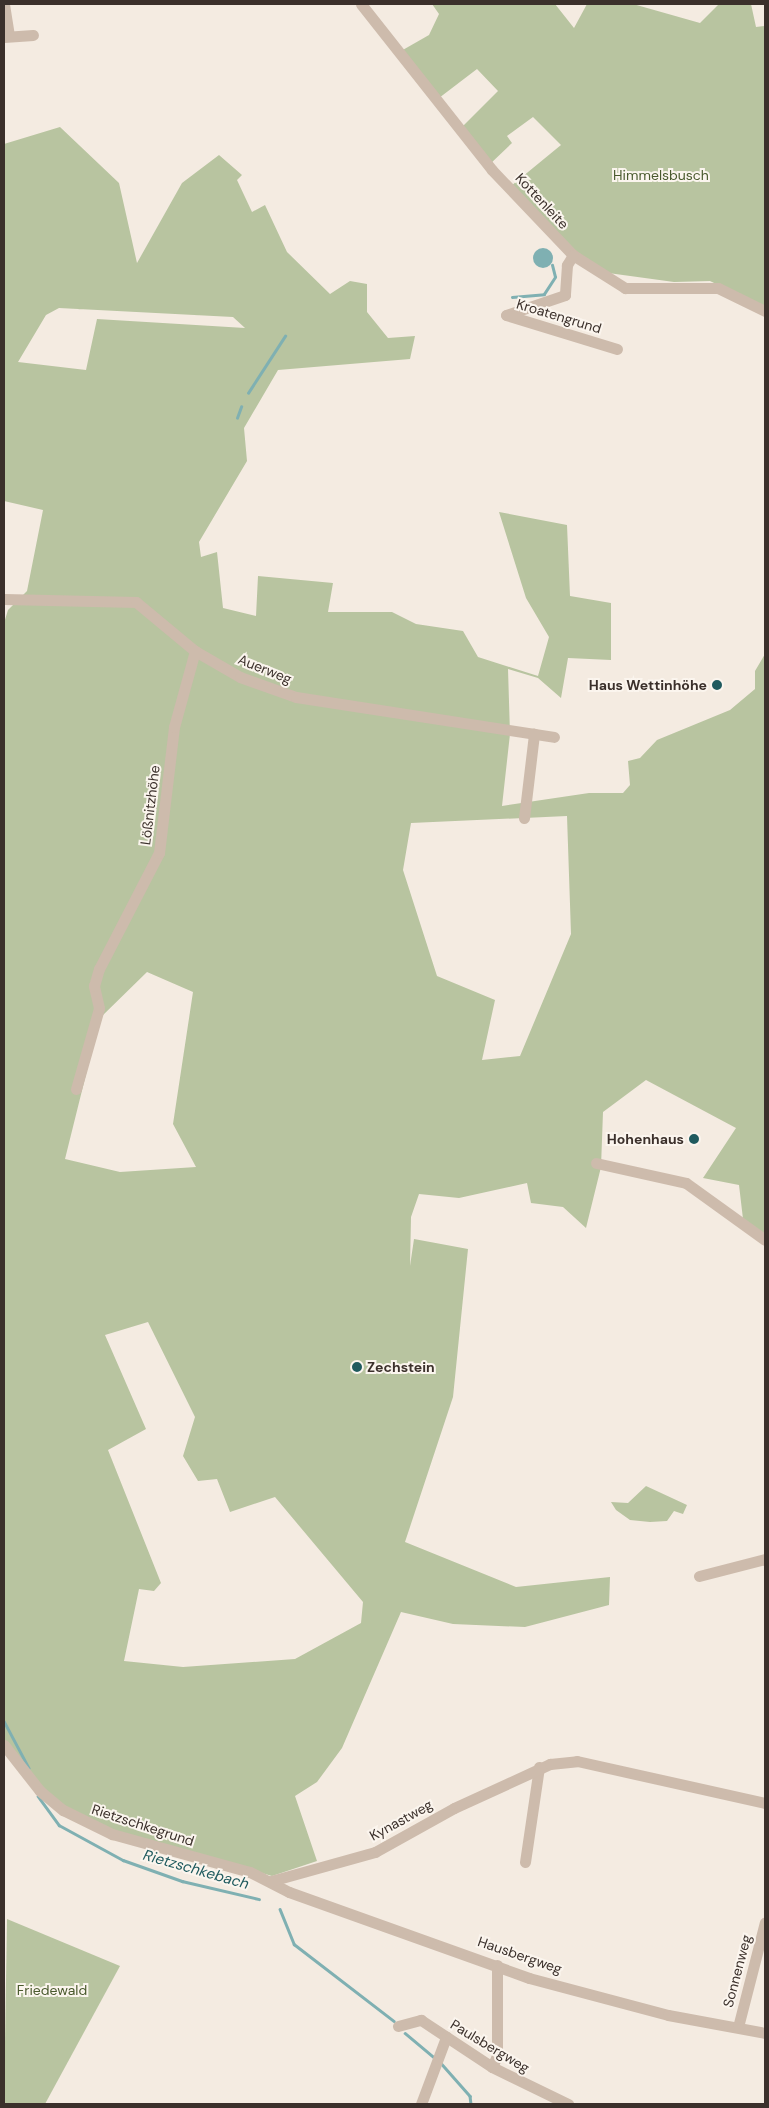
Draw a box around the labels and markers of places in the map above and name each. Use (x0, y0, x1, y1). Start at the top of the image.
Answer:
place label: Haus Wettinhöhe (589, 677, 707, 693)
marker: Haus Wettinhöhe (711, 679, 723, 691)
place label: Hohenhaus (607, 1131, 684, 1147)
marker: Hohenhaus (688, 1133, 700, 1145)
place label: Zechstein (367, 1359, 435, 1375)
marker: Zechstein (351, 1361, 363, 1373)

